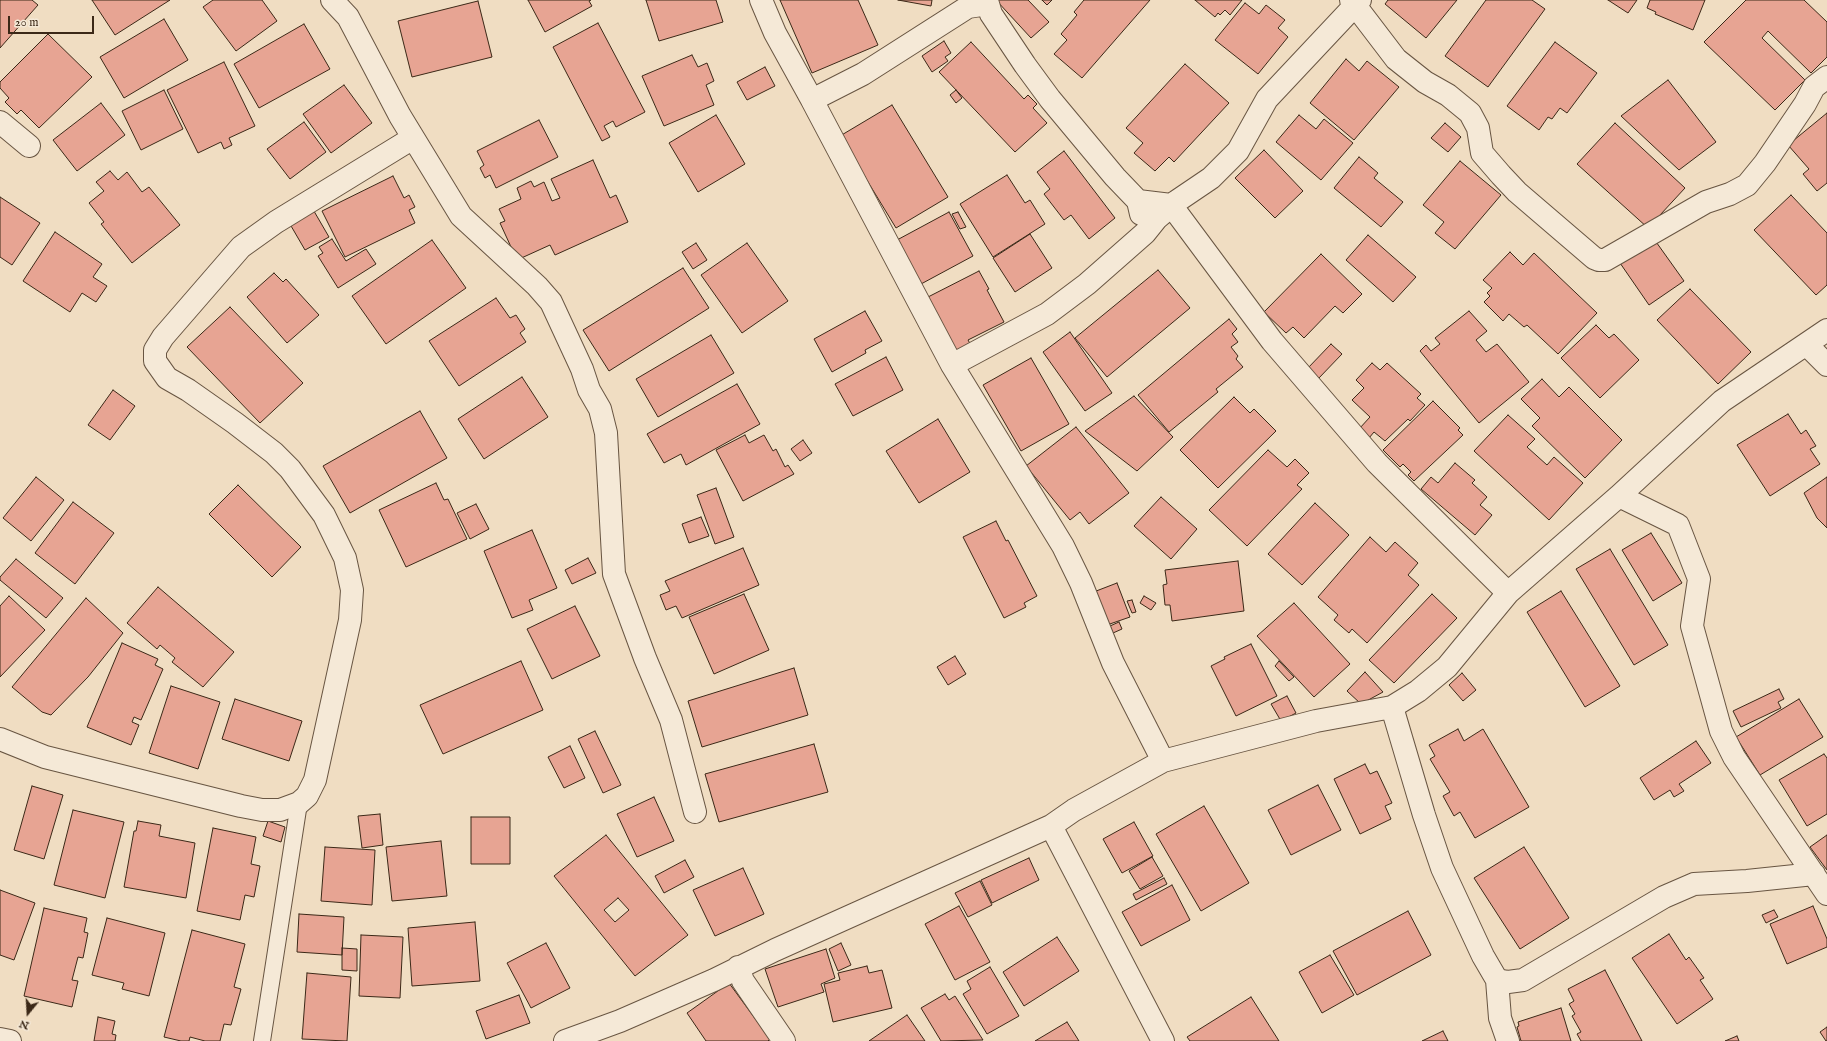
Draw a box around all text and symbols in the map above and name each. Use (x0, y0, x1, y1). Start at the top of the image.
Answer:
scale bar (10, 8, 96, 34)
text: 20 m (15, 15, 38, 30)
north arrow (8, 993, 48, 1033)
text: N (18, 1016, 31, 1033)

